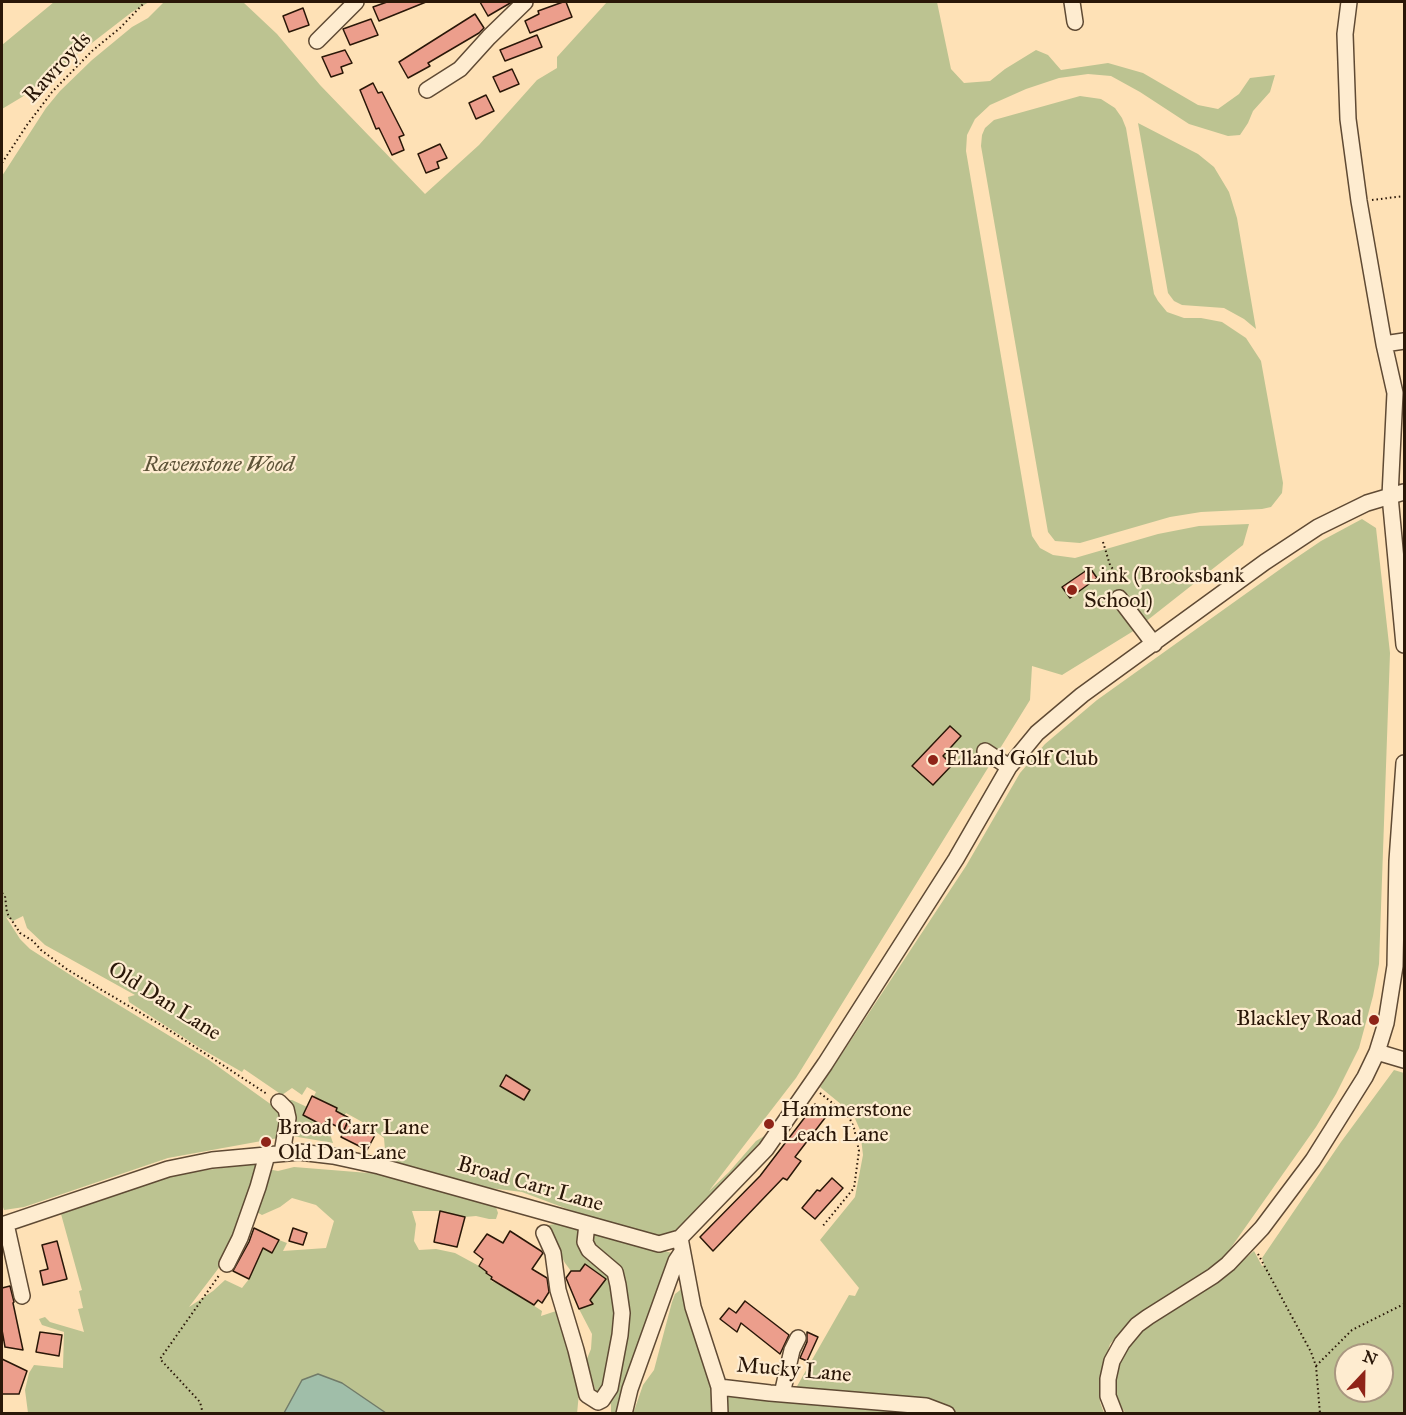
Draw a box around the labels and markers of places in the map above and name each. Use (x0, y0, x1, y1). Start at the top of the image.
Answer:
place label: Link (Brooksbank School) (1084, 564, 1245, 616)
marker: Link (Brooksbank School) (1065, 583, 1079, 597)
place label: Elland Golf Club (945, 747, 1098, 773)
marker: Elland Golf Club (926, 753, 940, 767)
place label: Blackley Road (1236, 1007, 1362, 1033)
marker: Blackley Road (1367, 1013, 1381, 1027)
place label: Hammerstone Leach Lane (781, 1098, 912, 1150)
place label: Broad Carr Lane Old Dan Lane (278, 1116, 429, 1168)
marker: Hammerstone Leach Lane (762, 1117, 776, 1131)
marker: Broad Carr Lane Old Dan Lane (259, 1135, 273, 1149)

